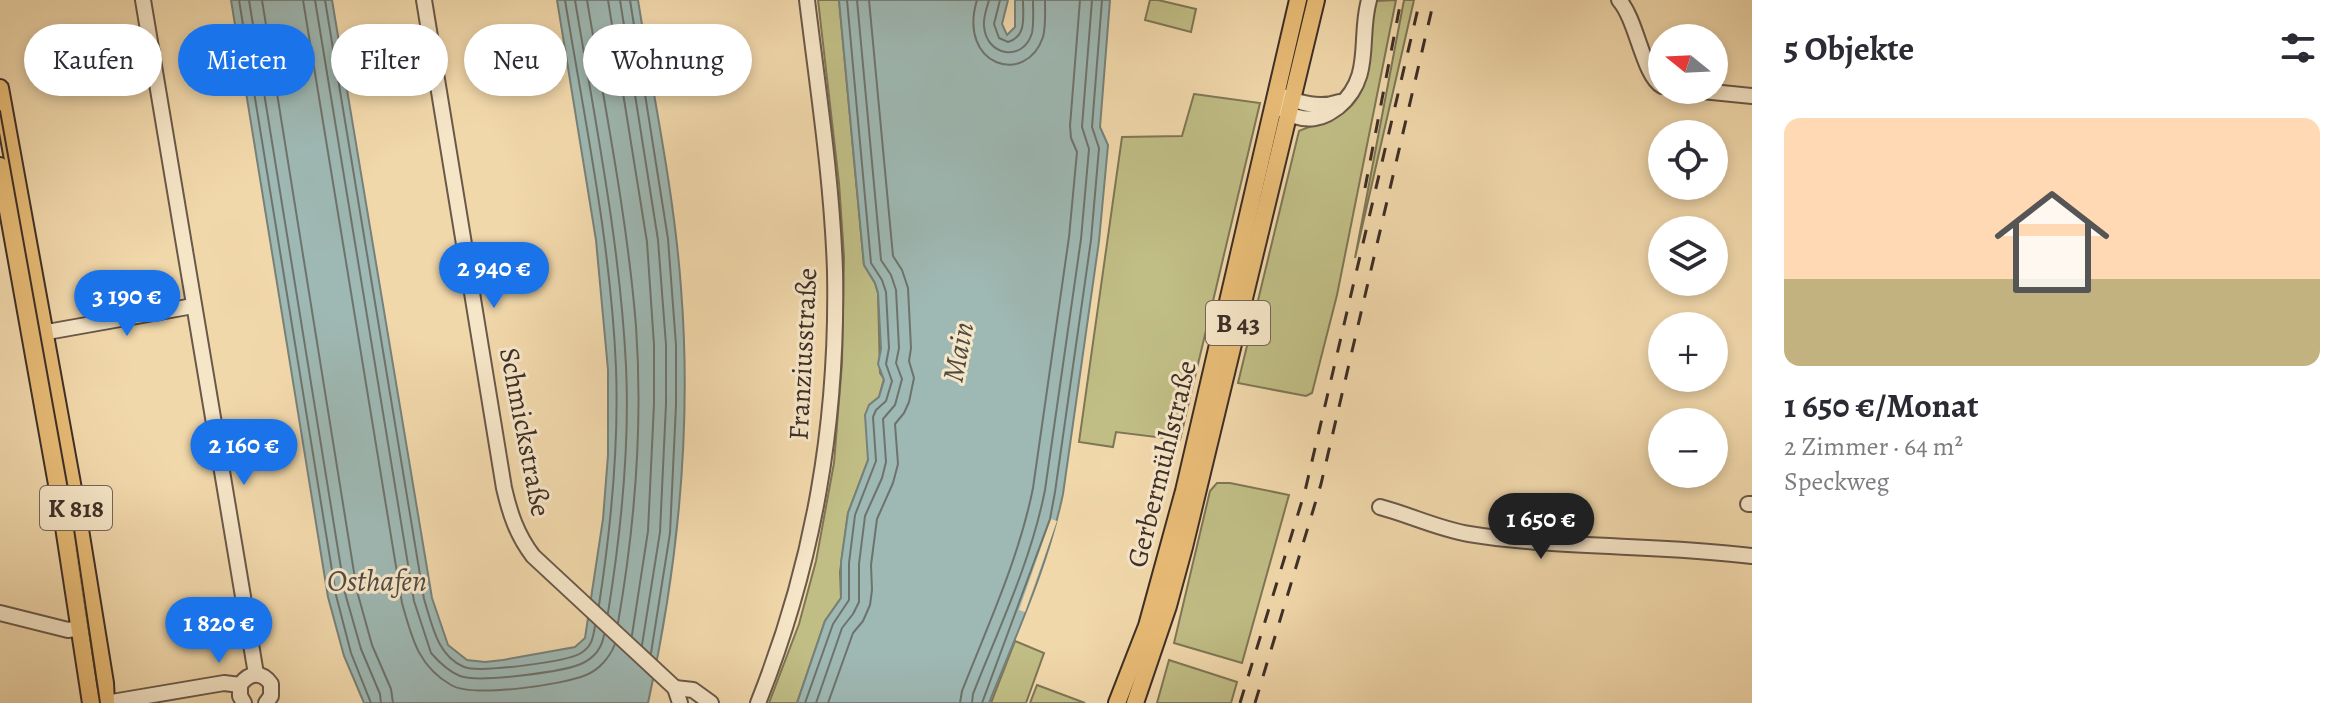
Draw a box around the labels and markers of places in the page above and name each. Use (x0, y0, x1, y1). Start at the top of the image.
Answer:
pin: 2 940 € (420, 242, 568, 310)
pin: 3 190 € (53, 270, 201, 338)
pin: 2 160 € (170, 419, 318, 487)
pin: 1 650 € (1467, 493, 1615, 561)
pin: 1 820 € (145, 597, 293, 665)

